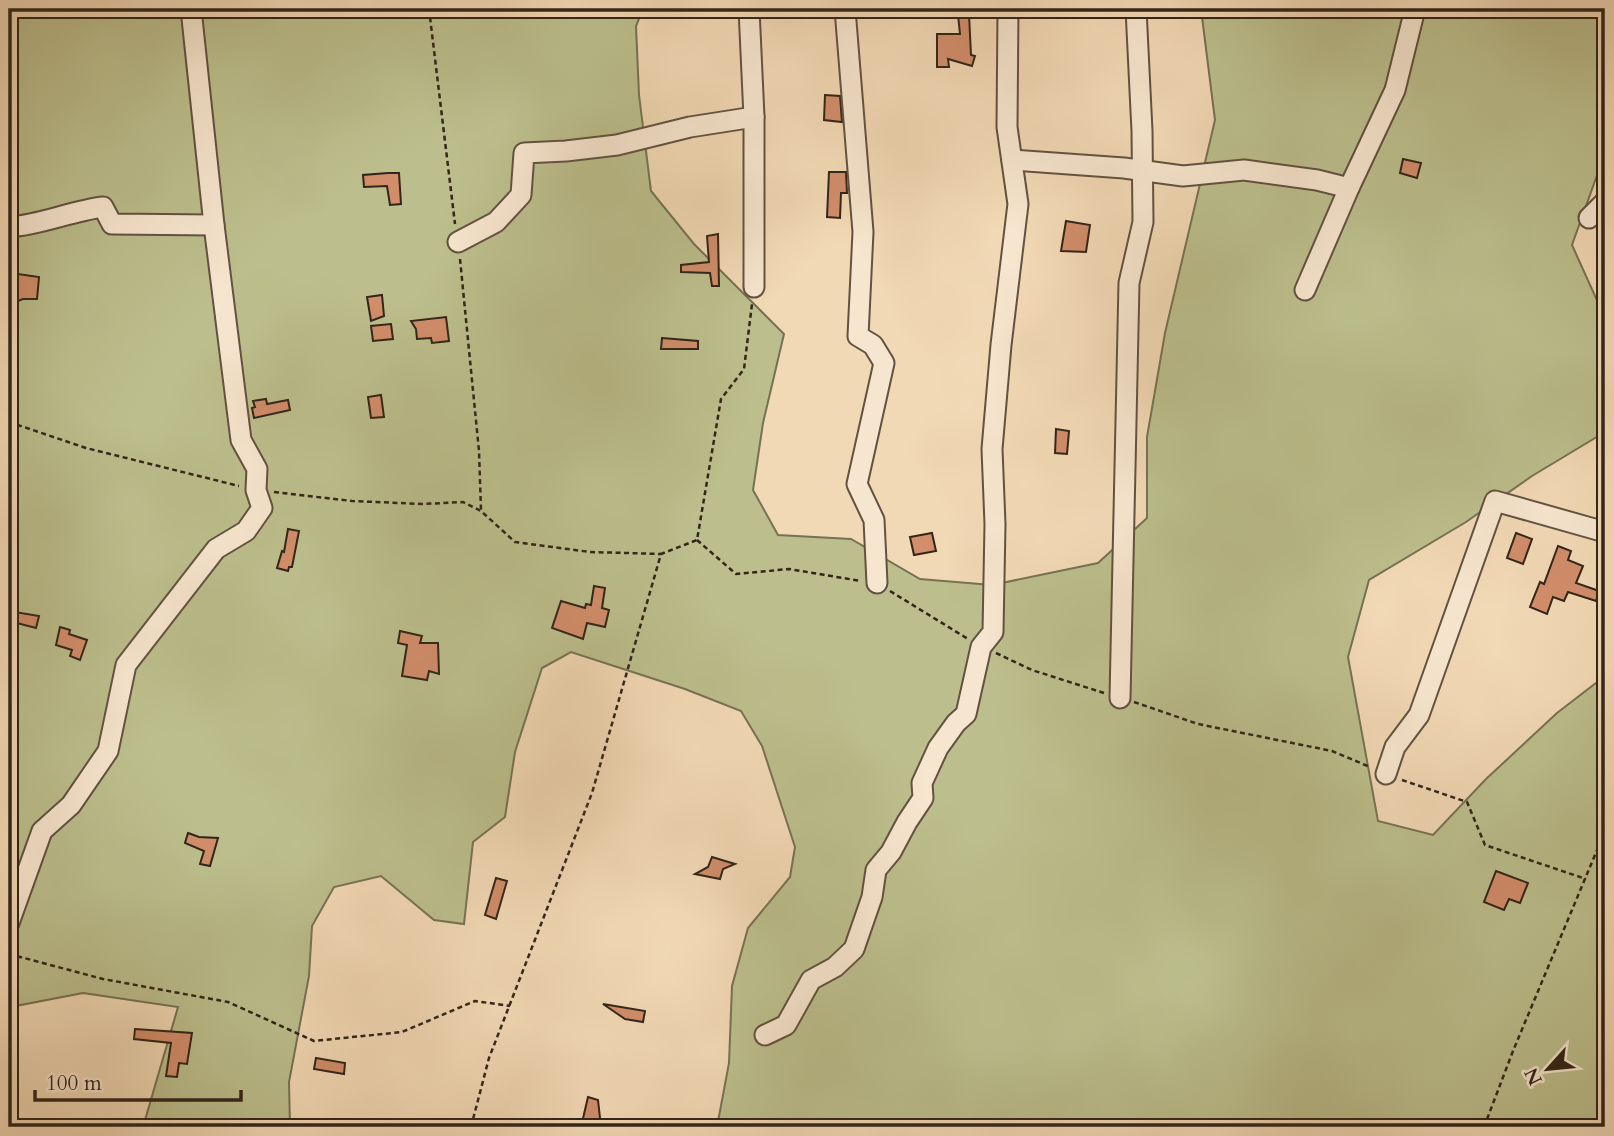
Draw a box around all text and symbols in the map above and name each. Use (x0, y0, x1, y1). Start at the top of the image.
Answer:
north arrow (1512, 1034, 1582, 1104)
scale bar (35, 1059, 242, 1103)
text: N (1518, 1063, 1549, 1090)
text: 100 m (46, 1069, 102, 1098)

